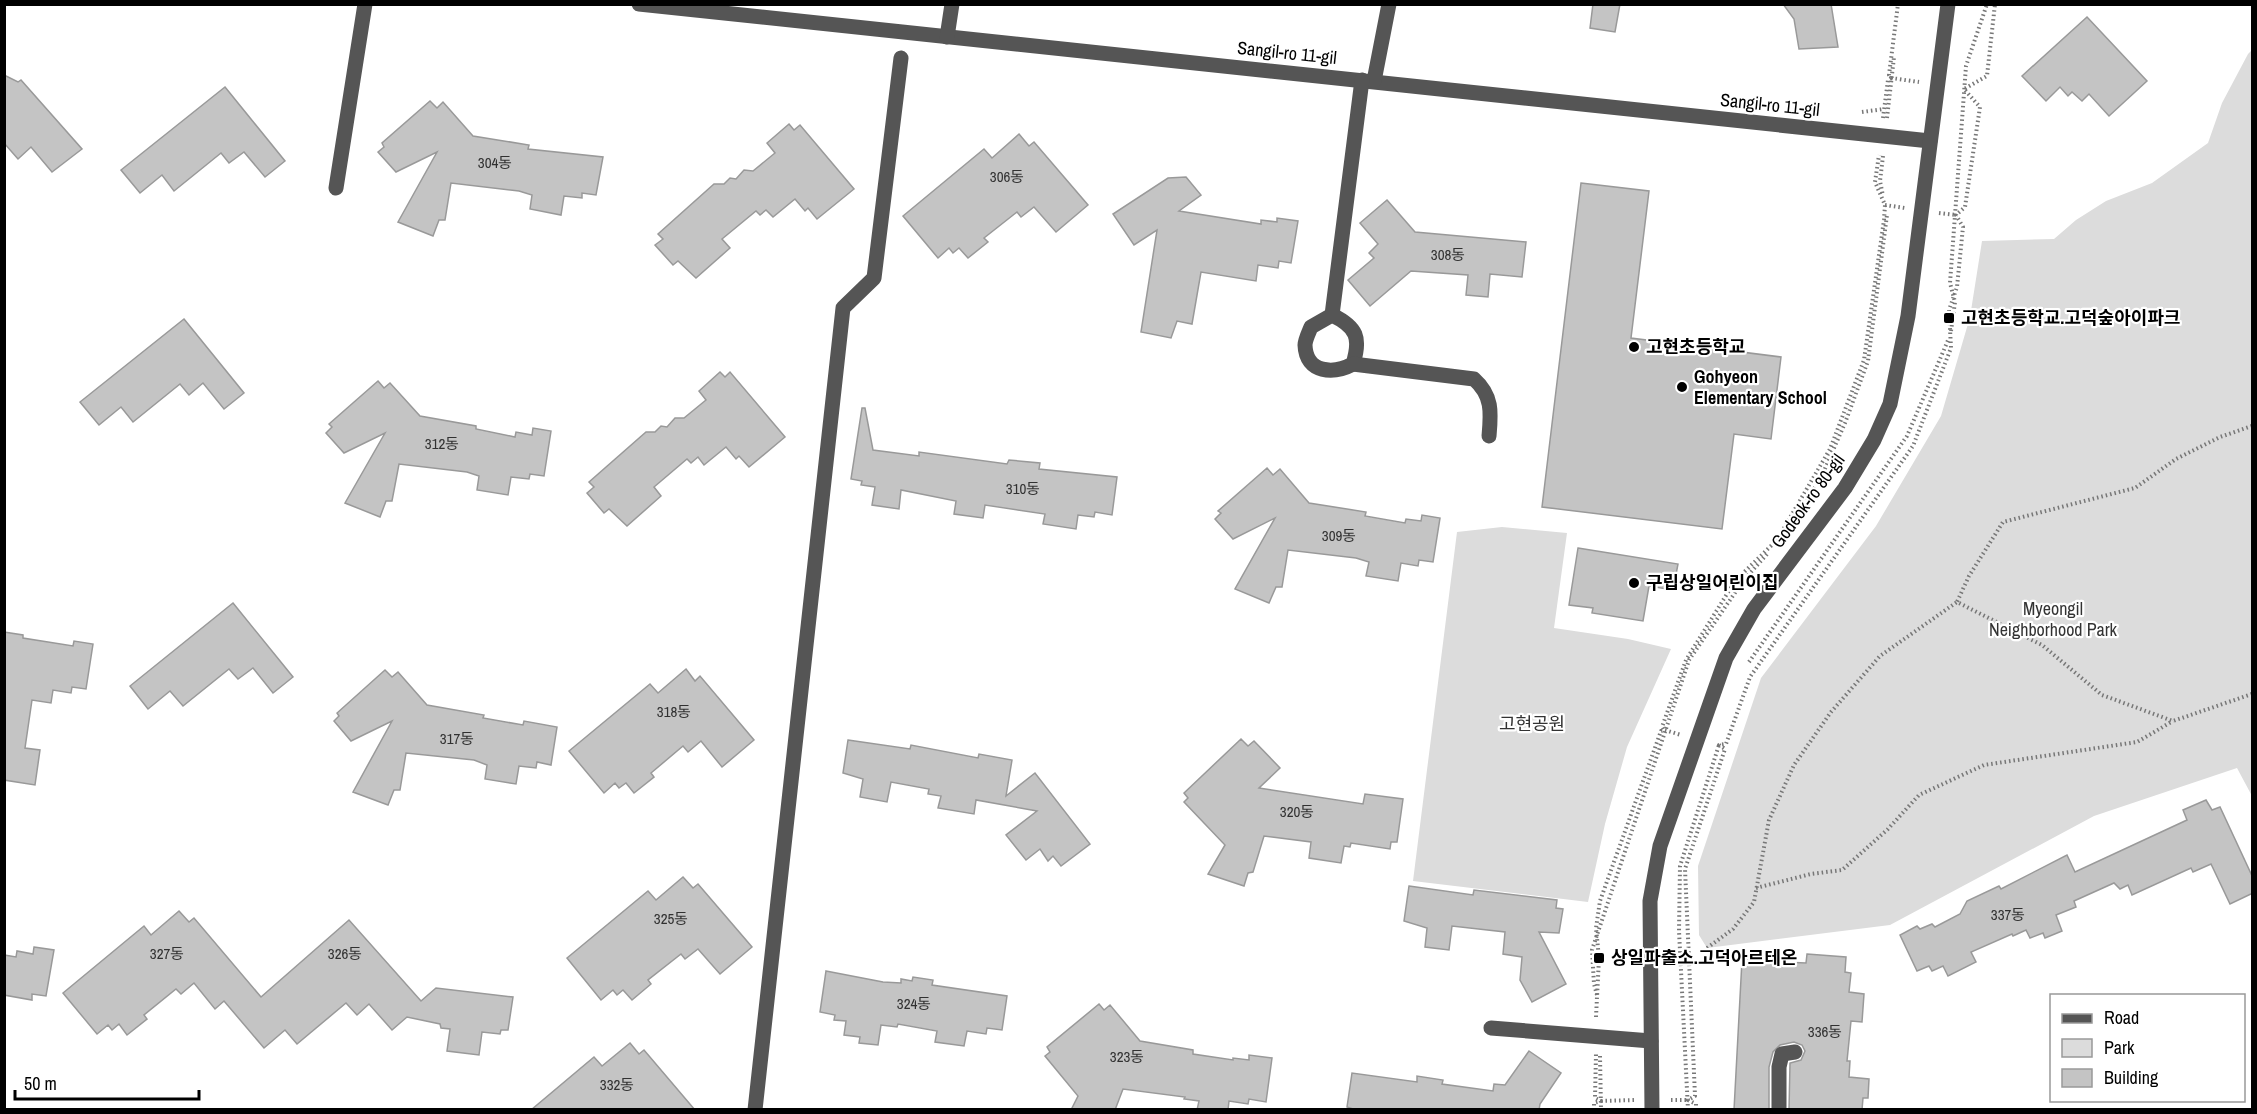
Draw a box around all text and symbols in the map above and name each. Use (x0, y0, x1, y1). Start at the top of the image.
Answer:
street label: Sangil-ro 11-gil (1236, 35, 1338, 70)
street label: Sangil-ro 11-gil (1719, 87, 1821, 122)
house number: 304동 (478, 152, 512, 173)
house number: 306동 (990, 166, 1024, 187)
house number: 308동 (1431, 244, 1465, 265)
place label: 고현초등학교.고덕숲아이파크 (1961, 305, 2180, 330)
marker: 고현초등학교.고덕숲아이파크 (1942, 311, 1956, 325)
place label: 고현초등학교 (1646, 334, 1745, 359)
marker: 고현초등학교 (1627, 340, 1641, 354)
place label: Gohyeon Elementary School (1694, 364, 1827, 410)
marker: Gohyeon Elementary School (1675, 380, 1689, 394)
house number: 312동 (425, 433, 459, 454)
street label: Godeok-ro 80-gil (1765, 449, 1850, 553)
house number: 310동 (1006, 478, 1040, 499)
house number: 309동 (1322, 525, 1356, 546)
place label: 구립상일어린이집 (1646, 570, 1778, 595)
marker: 구립상일어린이집 (1627, 576, 1641, 590)
park label: Myeongil Neighborhood Park (1989, 596, 2118, 642)
house number: 318동 (657, 701, 691, 722)
park label: 고현공원 (1499, 711, 1565, 736)
house number: 317동 (440, 728, 474, 749)
house number: 320동 (1280, 801, 1314, 822)
house number: 337동 (1991, 904, 2025, 925)
house number: 325동 (654, 908, 688, 929)
house number: 327동 (150, 943, 184, 964)
house number: 326동 (328, 943, 362, 964)
place label: 상일파출소.고덕아르테온 (1611, 945, 1797, 970)
marker: 상일파출소.고덕아르테온 (1592, 951, 1606, 965)
house number: 324동 (897, 993, 931, 1014)
legend (2050, 994, 2245, 1102)
text: Road (2104, 1005, 2139, 1030)
house number: 336동 (1808, 1021, 1842, 1042)
text: Park (2104, 1035, 2135, 1060)
house number: 323동 (1110, 1046, 1144, 1067)
scale bar (15, 1063, 200, 1101)
text: Building (2104, 1065, 2159, 1090)
text: 50 m (24, 1071, 57, 1096)
house number: 332동 (600, 1074, 634, 1095)

